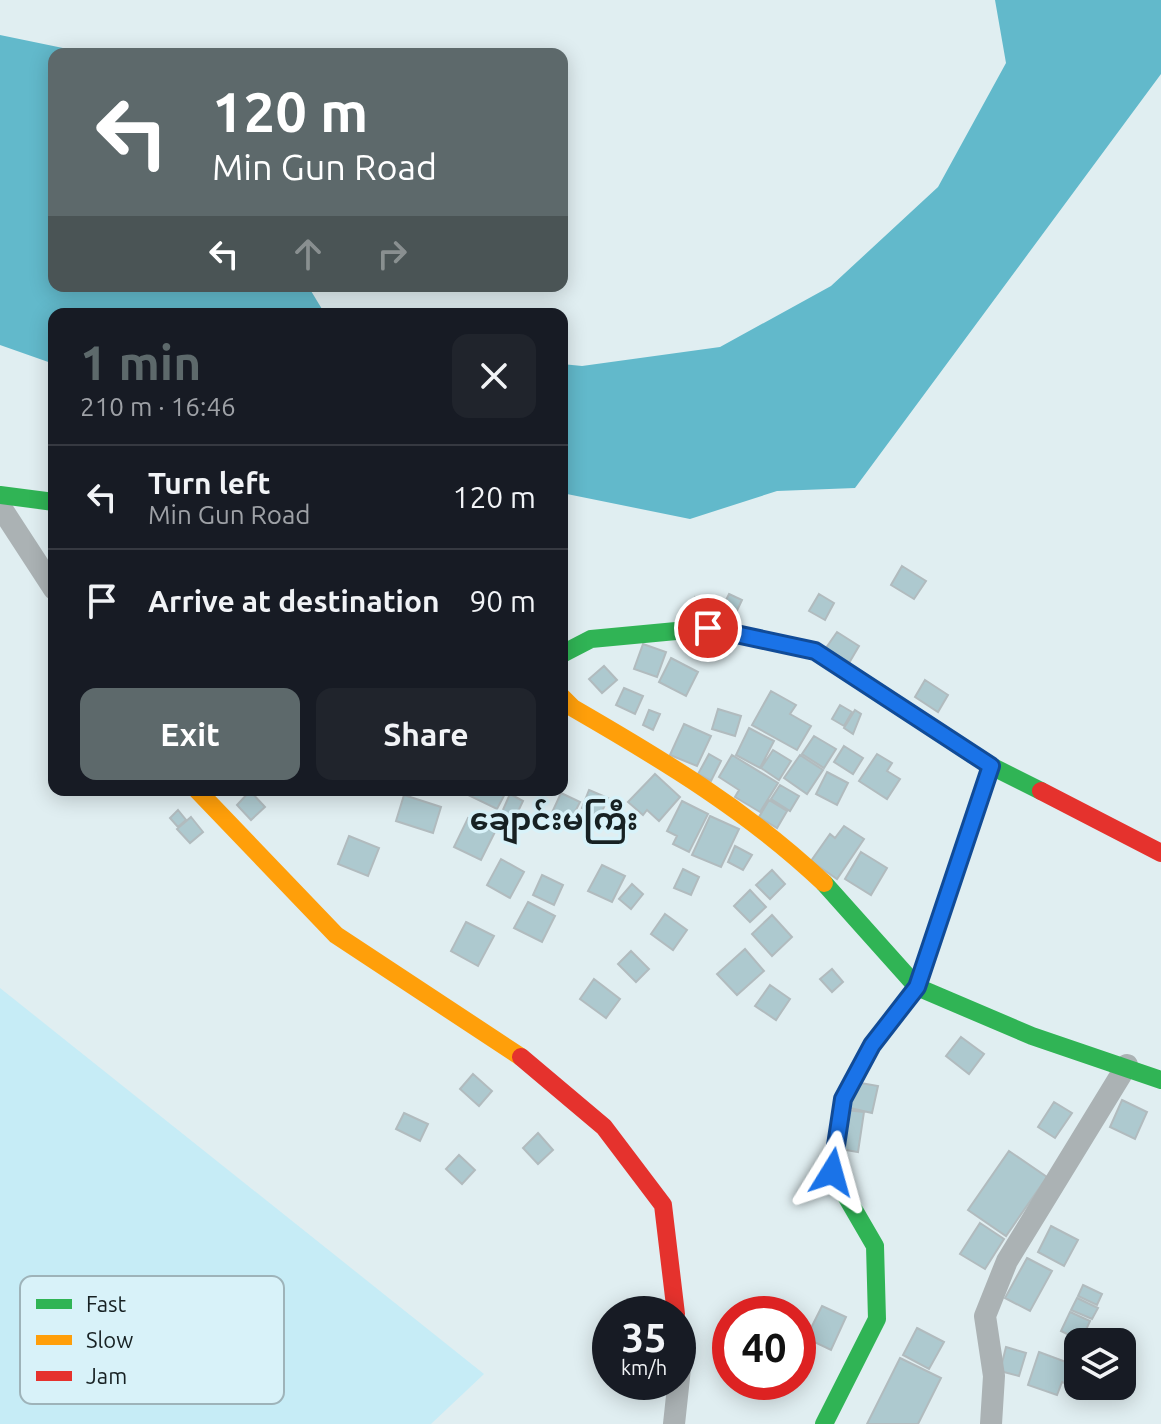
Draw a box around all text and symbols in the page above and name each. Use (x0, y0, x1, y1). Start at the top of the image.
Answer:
icon: left (80, 80, 184, 184)
text: 120 m (212, 80, 368, 143)
text: Min Gun Road (212, 146, 437, 187)
icon: left (202, 232, 246, 276)
icon: ahead (286, 232, 330, 276)
icon: right (370, 232, 414, 276)
button: close (452, 334, 536, 418)
text: 1 min (80, 335, 201, 389)
text: 210 m · 16:46 (80, 392, 236, 421)
text: Turn left (148, 466, 270, 500)
icon: left (80, 475, 124, 519)
text: 120 m (452, 480, 536, 514)
text: Min Gun Road (148, 500, 311, 529)
icon: arrive (80, 579, 124, 623)
text: Arrive at destination (148, 584, 440, 618)
text: 90 m (469, 584, 536, 618)
pin (674, 594, 742, 662)
icon: arrive (686, 606, 730, 650)
button: Exit (80, 688, 300, 780)
button: Share (316, 688, 536, 780)
district label: ချောင်းမကြီး (470, 799, 638, 845)
position arrow (790, 1130, 874, 1214)
legend (20, 1276, 284, 1404)
text: Fast (86, 1291, 127, 1316)
speed limit sign: 40 (712, 1296, 816, 1400)
text: 35 (621, 1315, 667, 1360)
text: Slow (86, 1327, 133, 1352)
map controls (1064, 1328, 1136, 1400)
button: layers (1064, 1328, 1136, 1400)
text: km/h (621, 1356, 667, 1379)
text: Jam (86, 1363, 127, 1388)

